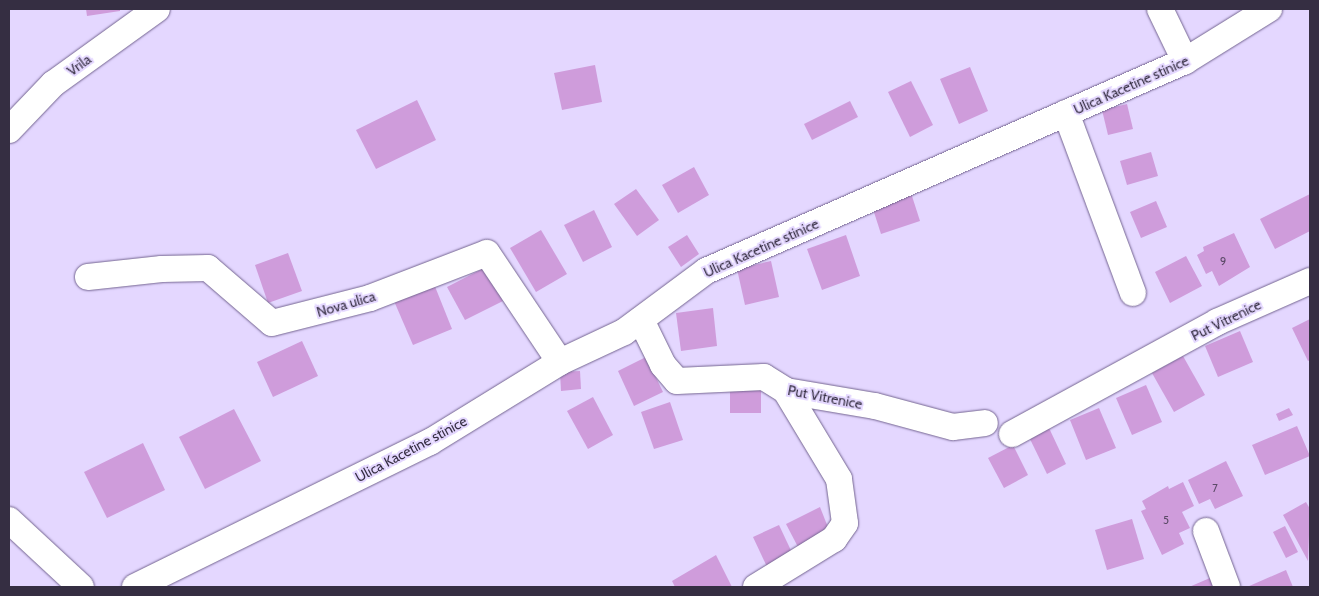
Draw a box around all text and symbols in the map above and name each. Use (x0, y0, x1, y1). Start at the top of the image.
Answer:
street label: Vrila (64, 51, 94, 79)
street label: Ulica Kacetine stinice (1071, 52, 1191, 118)
street label: Ulica Kacetine stinice (701, 215, 821, 281)
house number: 9 (1220, 254, 1226, 268)
street label: Nova ulica (315, 288, 377, 320)
street label: Put Vitrenice (1188, 296, 1264, 344)
street label: Put Vitrenice (786, 382, 864, 412)
street label: Ulica Kacetine stinice (352, 412, 470, 486)
house number: 7 (1212, 481, 1218, 495)
house number: 5 (1163, 513, 1169, 527)

